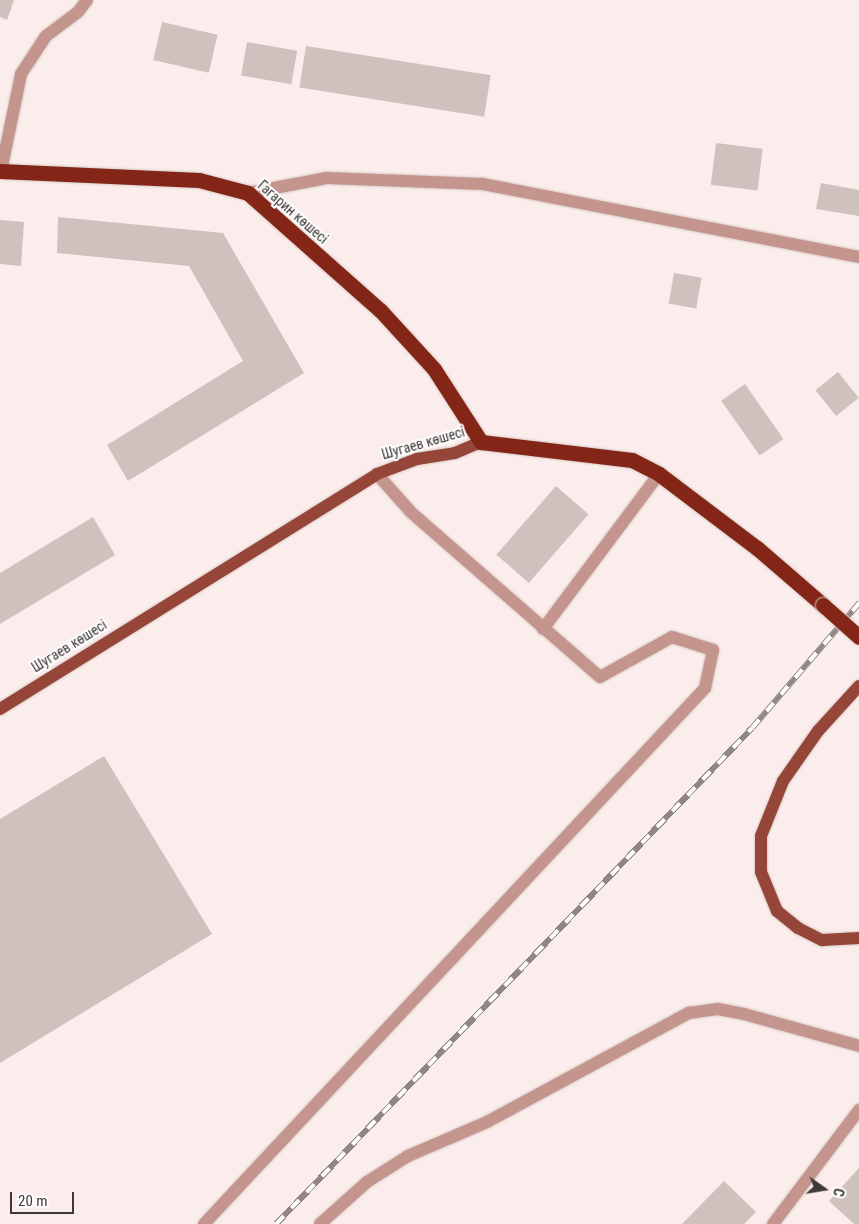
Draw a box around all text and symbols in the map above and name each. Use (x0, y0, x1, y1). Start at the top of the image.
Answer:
street label: Гагарин көшесі (254, 177, 332, 247)
street label: Шугаев көшесі (380, 423, 466, 463)
street label: Шугаев көшесі (28, 616, 110, 676)
north arrow (799, 1164, 849, 1214)
scale bar (12, 1182, 76, 1214)
text: С (830, 1187, 847, 1198)
text: 20 m (18, 1192, 48, 1210)

